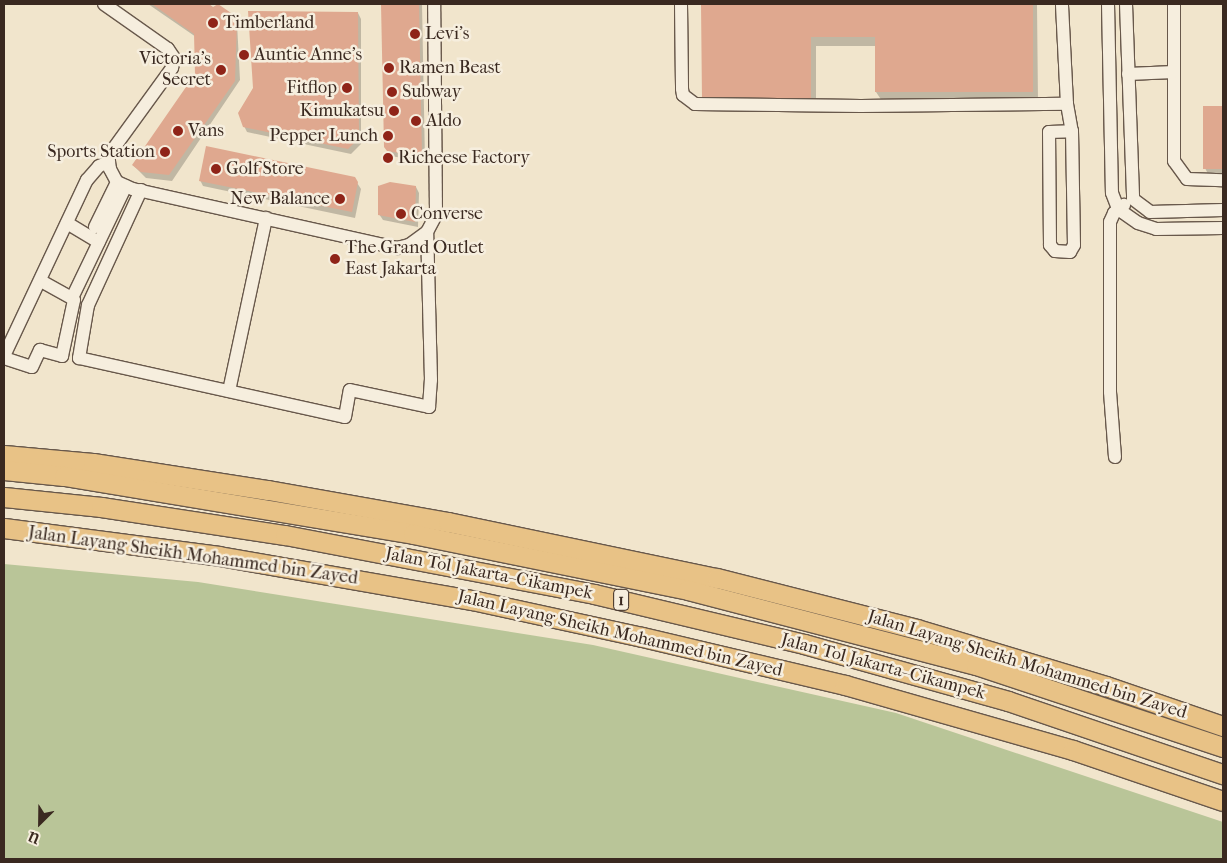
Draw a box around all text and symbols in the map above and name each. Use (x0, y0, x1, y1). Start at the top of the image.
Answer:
place label: Timberland (223, 12, 314, 34)
marker: Timberland (207, 17, 219, 29)
place label: Levi's (425, 23, 469, 45)
marker: Levi's (409, 28, 421, 40)
place label: Auntie Anne's (254, 44, 362, 66)
place label: Victoria's Secret (139, 49, 211, 92)
marker: Auntie Anne's (238, 49, 250, 61)
place label: Ramen Beast (399, 57, 501, 79)
marker: Ramen Beast (383, 62, 395, 74)
marker: Victoria's Secret (215, 64, 227, 76)
place label: Fitflop (287, 77, 337, 99)
place label: Subway (402, 81, 461, 103)
marker: Fitflop (341, 82, 353, 94)
marker: Subway (386, 86, 398, 98)
place label: Kimukatsu (300, 100, 384, 122)
marker: Kimukatsu (388, 105, 400, 117)
place label: Aldo (426, 110, 461, 132)
marker: Aldo (410, 115, 422, 127)
place label: Vans (188, 120, 224, 142)
marker: Vans (172, 125, 184, 137)
place label: Pepper Lunch (269, 125, 378, 147)
marker: Pepper Lunch (382, 130, 394, 142)
place label: Sports Station (47, 141, 155, 163)
marker: Sports Station (159, 146, 171, 158)
place label: Richeese Factory (398, 147, 530, 169)
marker: Richeese Factory (382, 152, 394, 164)
place label: Golf Store (226, 158, 304, 180)
marker: Golf Store (210, 163, 222, 175)
place label: New Balance (230, 188, 330, 210)
marker: New Balance (334, 193, 346, 205)
place label: Converse (411, 203, 483, 225)
marker: Converse (395, 208, 407, 220)
place label: The Grand Outlet East Jakarta (345, 238, 484, 280)
marker: The Grand Outlet East Jakarta (329, 253, 341, 265)
street label: Jalan Layang Sheikh Mohammed bin Zayed (27, 522, 359, 590)
street label: Jalan Tol Jakarta–Cikampek (383, 543, 595, 605)
street label: Jalan Layang Sheikh Mohammed bin Zayed (455, 586, 785, 682)
road number: 1 (612, 586, 630, 614)
street label: Jalan Layang Sheikh Mohammed bin Zayed (865, 606, 1189, 724)
street label: Jalan Tol Jakarta–Cikampek (778, 629, 988, 705)
north arrow (15, 798, 65, 848)
text: U (26, 827, 42, 847)

